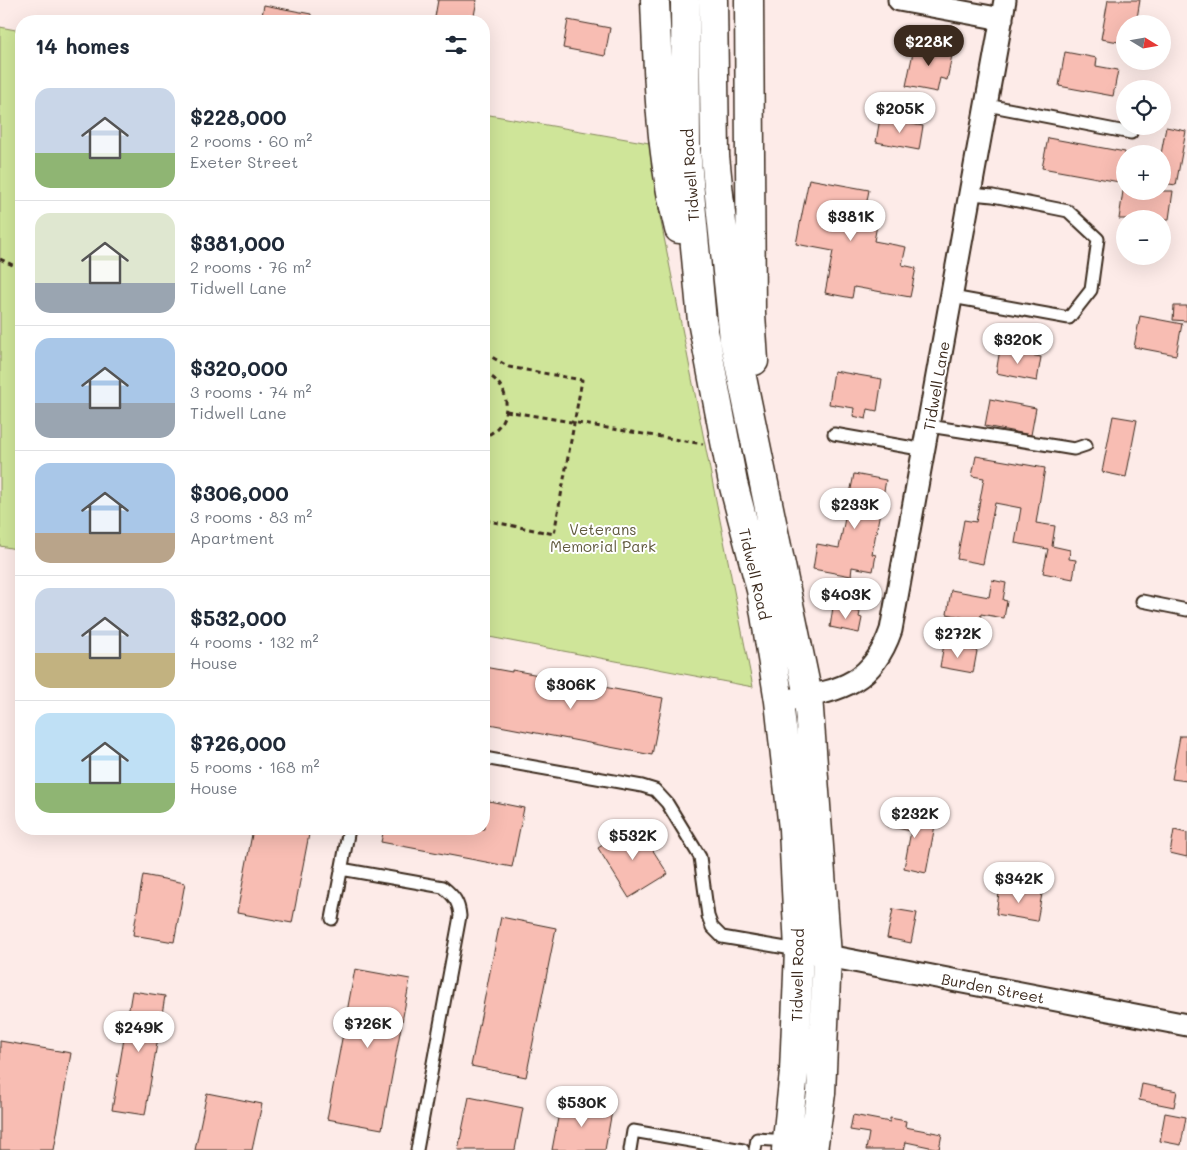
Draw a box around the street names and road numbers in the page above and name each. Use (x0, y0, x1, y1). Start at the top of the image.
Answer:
street label: Tidwell Road (677, 128, 703, 222)
street label: Tidwell Lane (918, 340, 954, 432)
street label: Tidwell Road (735, 526, 775, 622)
street label: Tidwell Road (786, 928, 808, 1022)
street label: Burden Street (940, 968, 1046, 1008)

